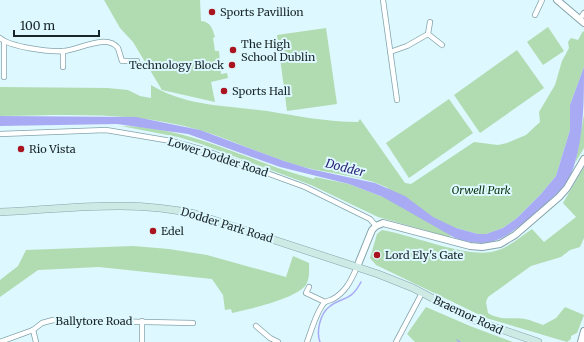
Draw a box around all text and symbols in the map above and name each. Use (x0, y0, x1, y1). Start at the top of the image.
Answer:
place label: Sports Pavillion (220, 5, 304, 19)
marker: Sports Pavillion (207, 7, 217, 17)
scale bar (14, 12, 99, 38)
text: 100 m (20, 18, 55, 33)
place label: The High School Dublin (241, 37, 316, 64)
marker: The High School Dublin (228, 45, 238, 55)
place label: Technology Block (129, 58, 224, 72)
marker: Technology Block (227, 60, 237, 70)
place label: Sports Hall (232, 84, 291, 98)
marker: Sports Hall (219, 86, 229, 96)
street label: Lower Dodder Road (166, 134, 270, 180)
place label: Rio Vista (29, 142, 76, 156)
marker: Rio Vista (16, 144, 26, 154)
water label: Dodder (323, 155, 367, 180)
park label: Orwell Park (452, 183, 510, 197)
street label: Dodder Park Road (179, 204, 275, 246)
place label: Edel (161, 224, 185, 238)
marker: Edel (148, 226, 158, 236)
place label: Lord Ely's Gate (385, 248, 463, 262)
marker: Lord Ely's Gate (372, 250, 382, 260)
street label: Braemor Road (431, 293, 505, 337)
street label: Ballytore Road (56, 314, 133, 328)

